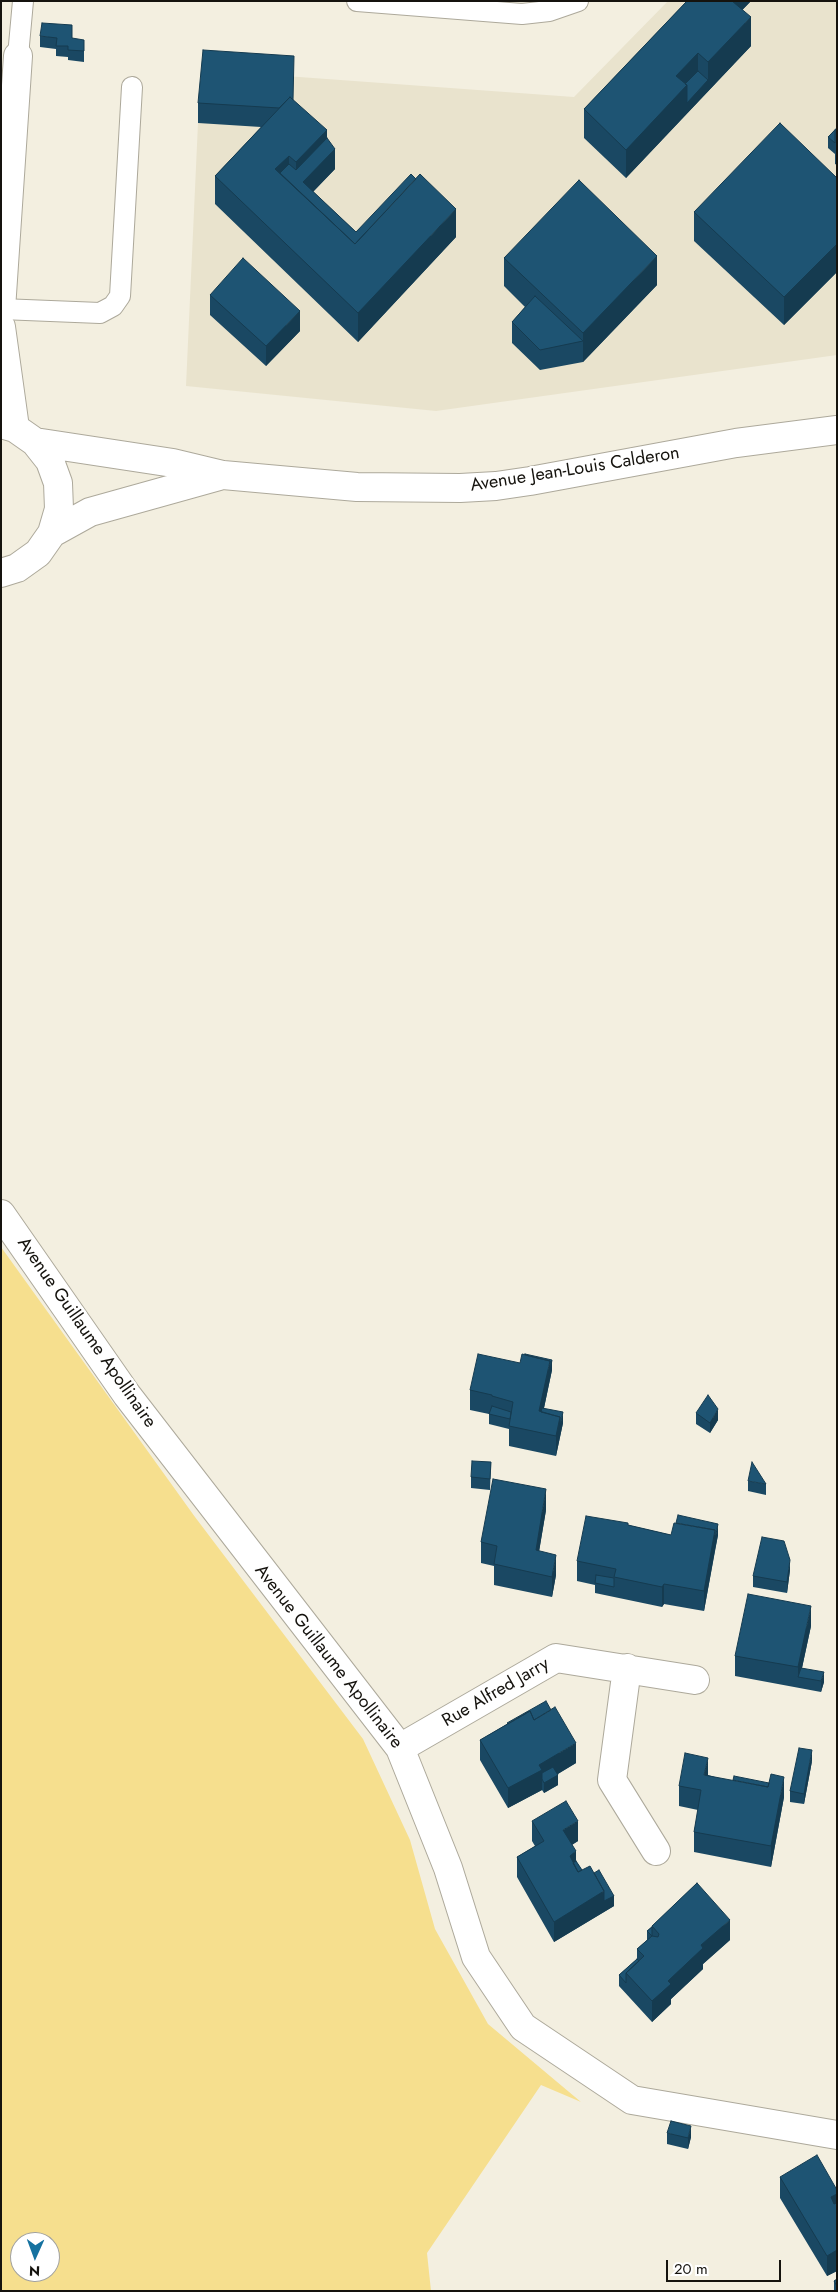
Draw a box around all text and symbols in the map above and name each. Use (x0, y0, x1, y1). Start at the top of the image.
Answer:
street label: Avenue Jean-Louis Calderon (469, 443, 681, 497)
street label: Avenue Guillaume Apollinaire (12, 1234, 160, 1432)
street label: Avenue Guillaume Apollinaire (249, 1561, 407, 1753)
street label: Rue Alfred Jarry (439, 1654, 553, 1732)
north arrow (10, 2232, 60, 2282)
scale bar (668, 2250, 783, 2282)
text: 20 m (674, 2258, 708, 2280)
text: N (29, 2261, 40, 2281)

